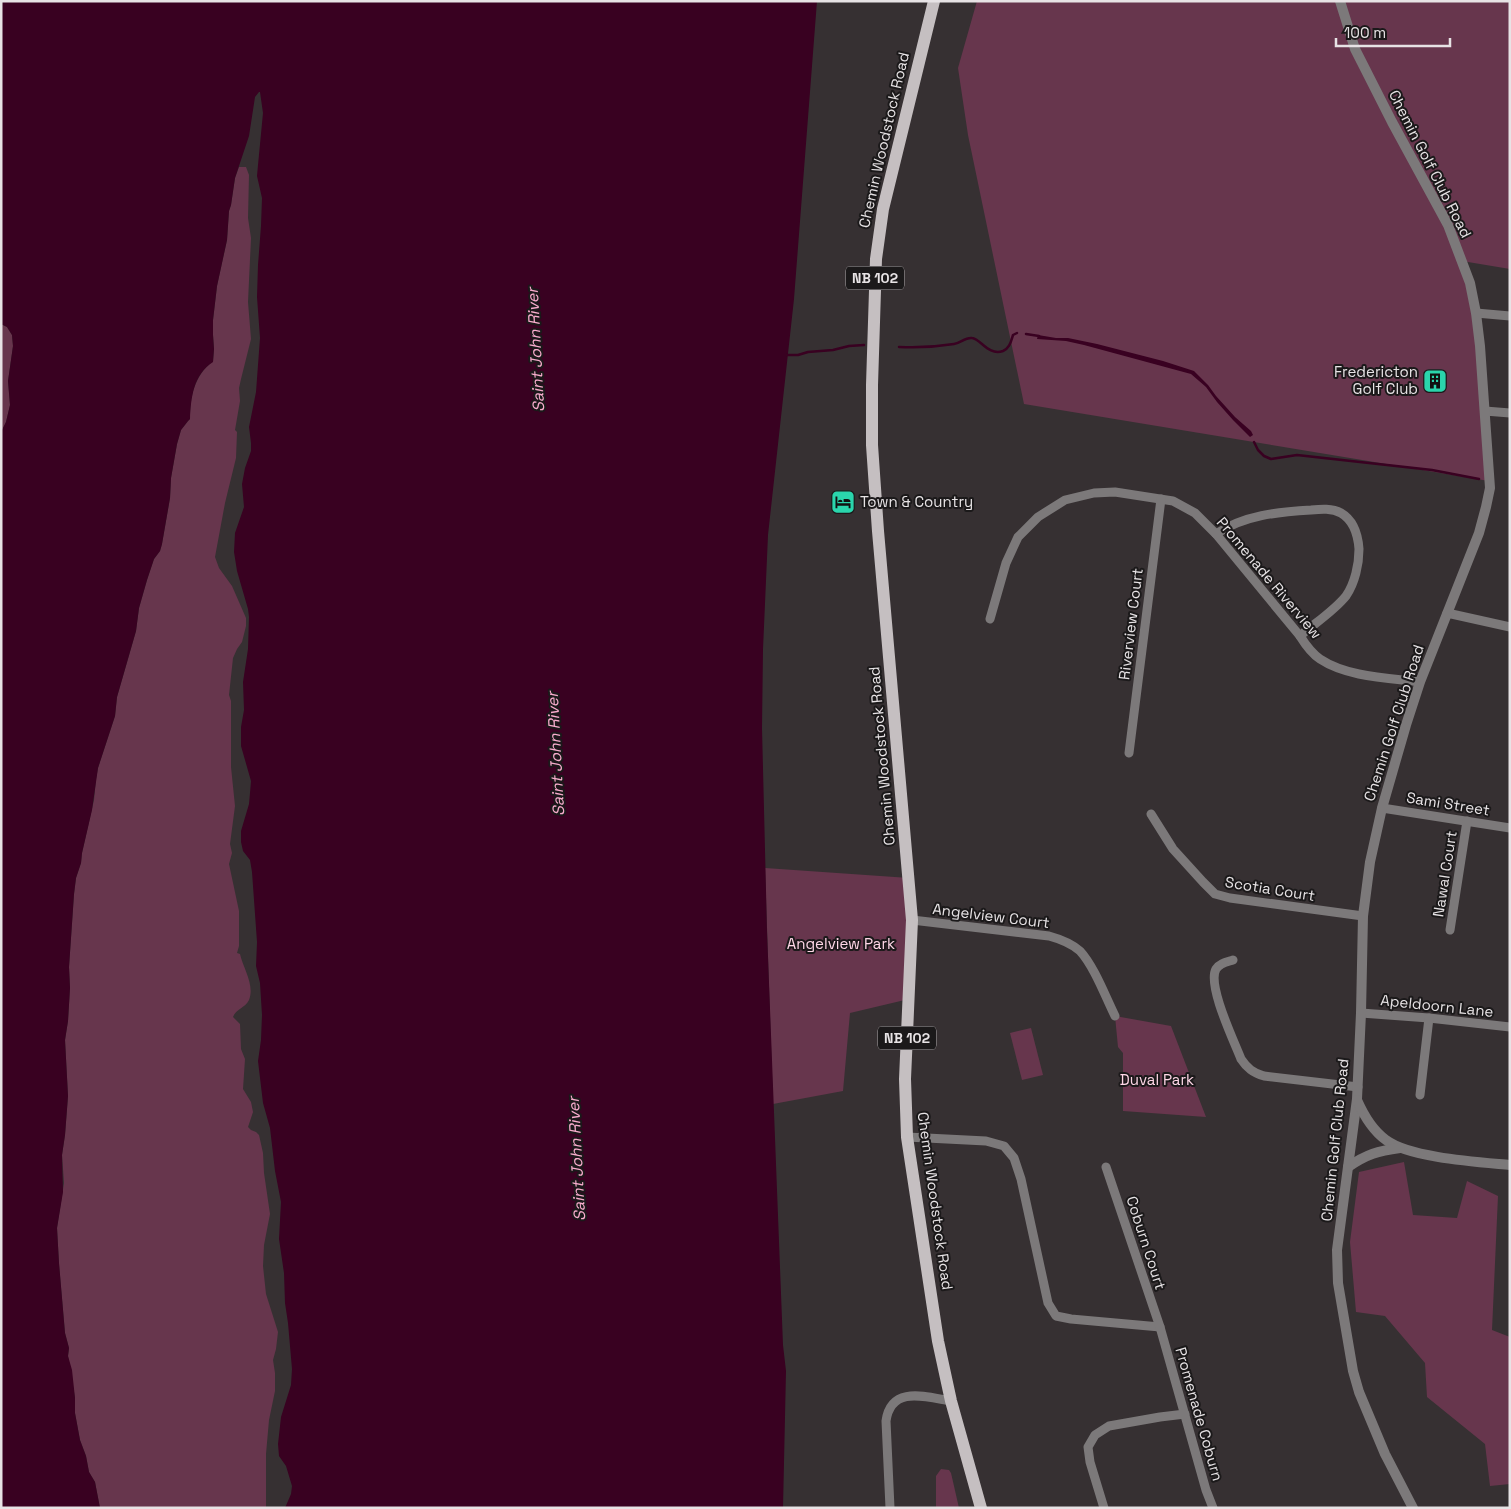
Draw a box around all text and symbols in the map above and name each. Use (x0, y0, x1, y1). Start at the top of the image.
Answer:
scale bar (1336, 15, 1450, 47)
text: 100 m (1344, 23, 1386, 42)
street label: Chemin Woodstock Road (854, 50, 913, 230)
street label: Chemin Golf Club Road (1385, 87, 1476, 241)
road number: NB 102 (846, 266, 904, 290)
water label: Saint John River (522, 285, 549, 413)
place label: Fredericton Golf Club (1334, 362, 1418, 398)
building icon: Fredericton Golf Club (1422, 368, 1448, 394)
hotel icon: Town & Country (830, 489, 856, 515)
place label: Town & Country (860, 492, 973, 511)
street label: Promenade Riverview (1213, 513, 1326, 643)
street label: Riverview Court (1114, 567, 1147, 681)
street label: Chemin Golf Club Road (1359, 642, 1428, 804)
street label: Chemin Woodstock Road (864, 666, 899, 846)
water label: Saint John River (542, 689, 569, 817)
street label: Sami Street (1405, 788, 1491, 819)
street label: Nawal Court (1428, 829, 1461, 918)
street label: Scotia Court (1224, 872, 1317, 905)
street label: Angelview Court (931, 899, 1051, 932)
park label: Angelview Park (787, 934, 895, 953)
street label: Apeldoorn Lane (1380, 990, 1495, 1021)
road number: NB 102 (878, 1026, 936, 1050)
street label: Chemin Golf Club Road (1317, 1058, 1352, 1222)
park label: Duval Park (1120, 1070, 1194, 1089)
water label: Saint John River (563, 1094, 590, 1222)
street label: Chemin Woodstock Road (914, 1111, 957, 1291)
street label: Coburn Court (1122, 1194, 1171, 1292)
street label: Promenade Coburn (1171, 1345, 1228, 1483)

